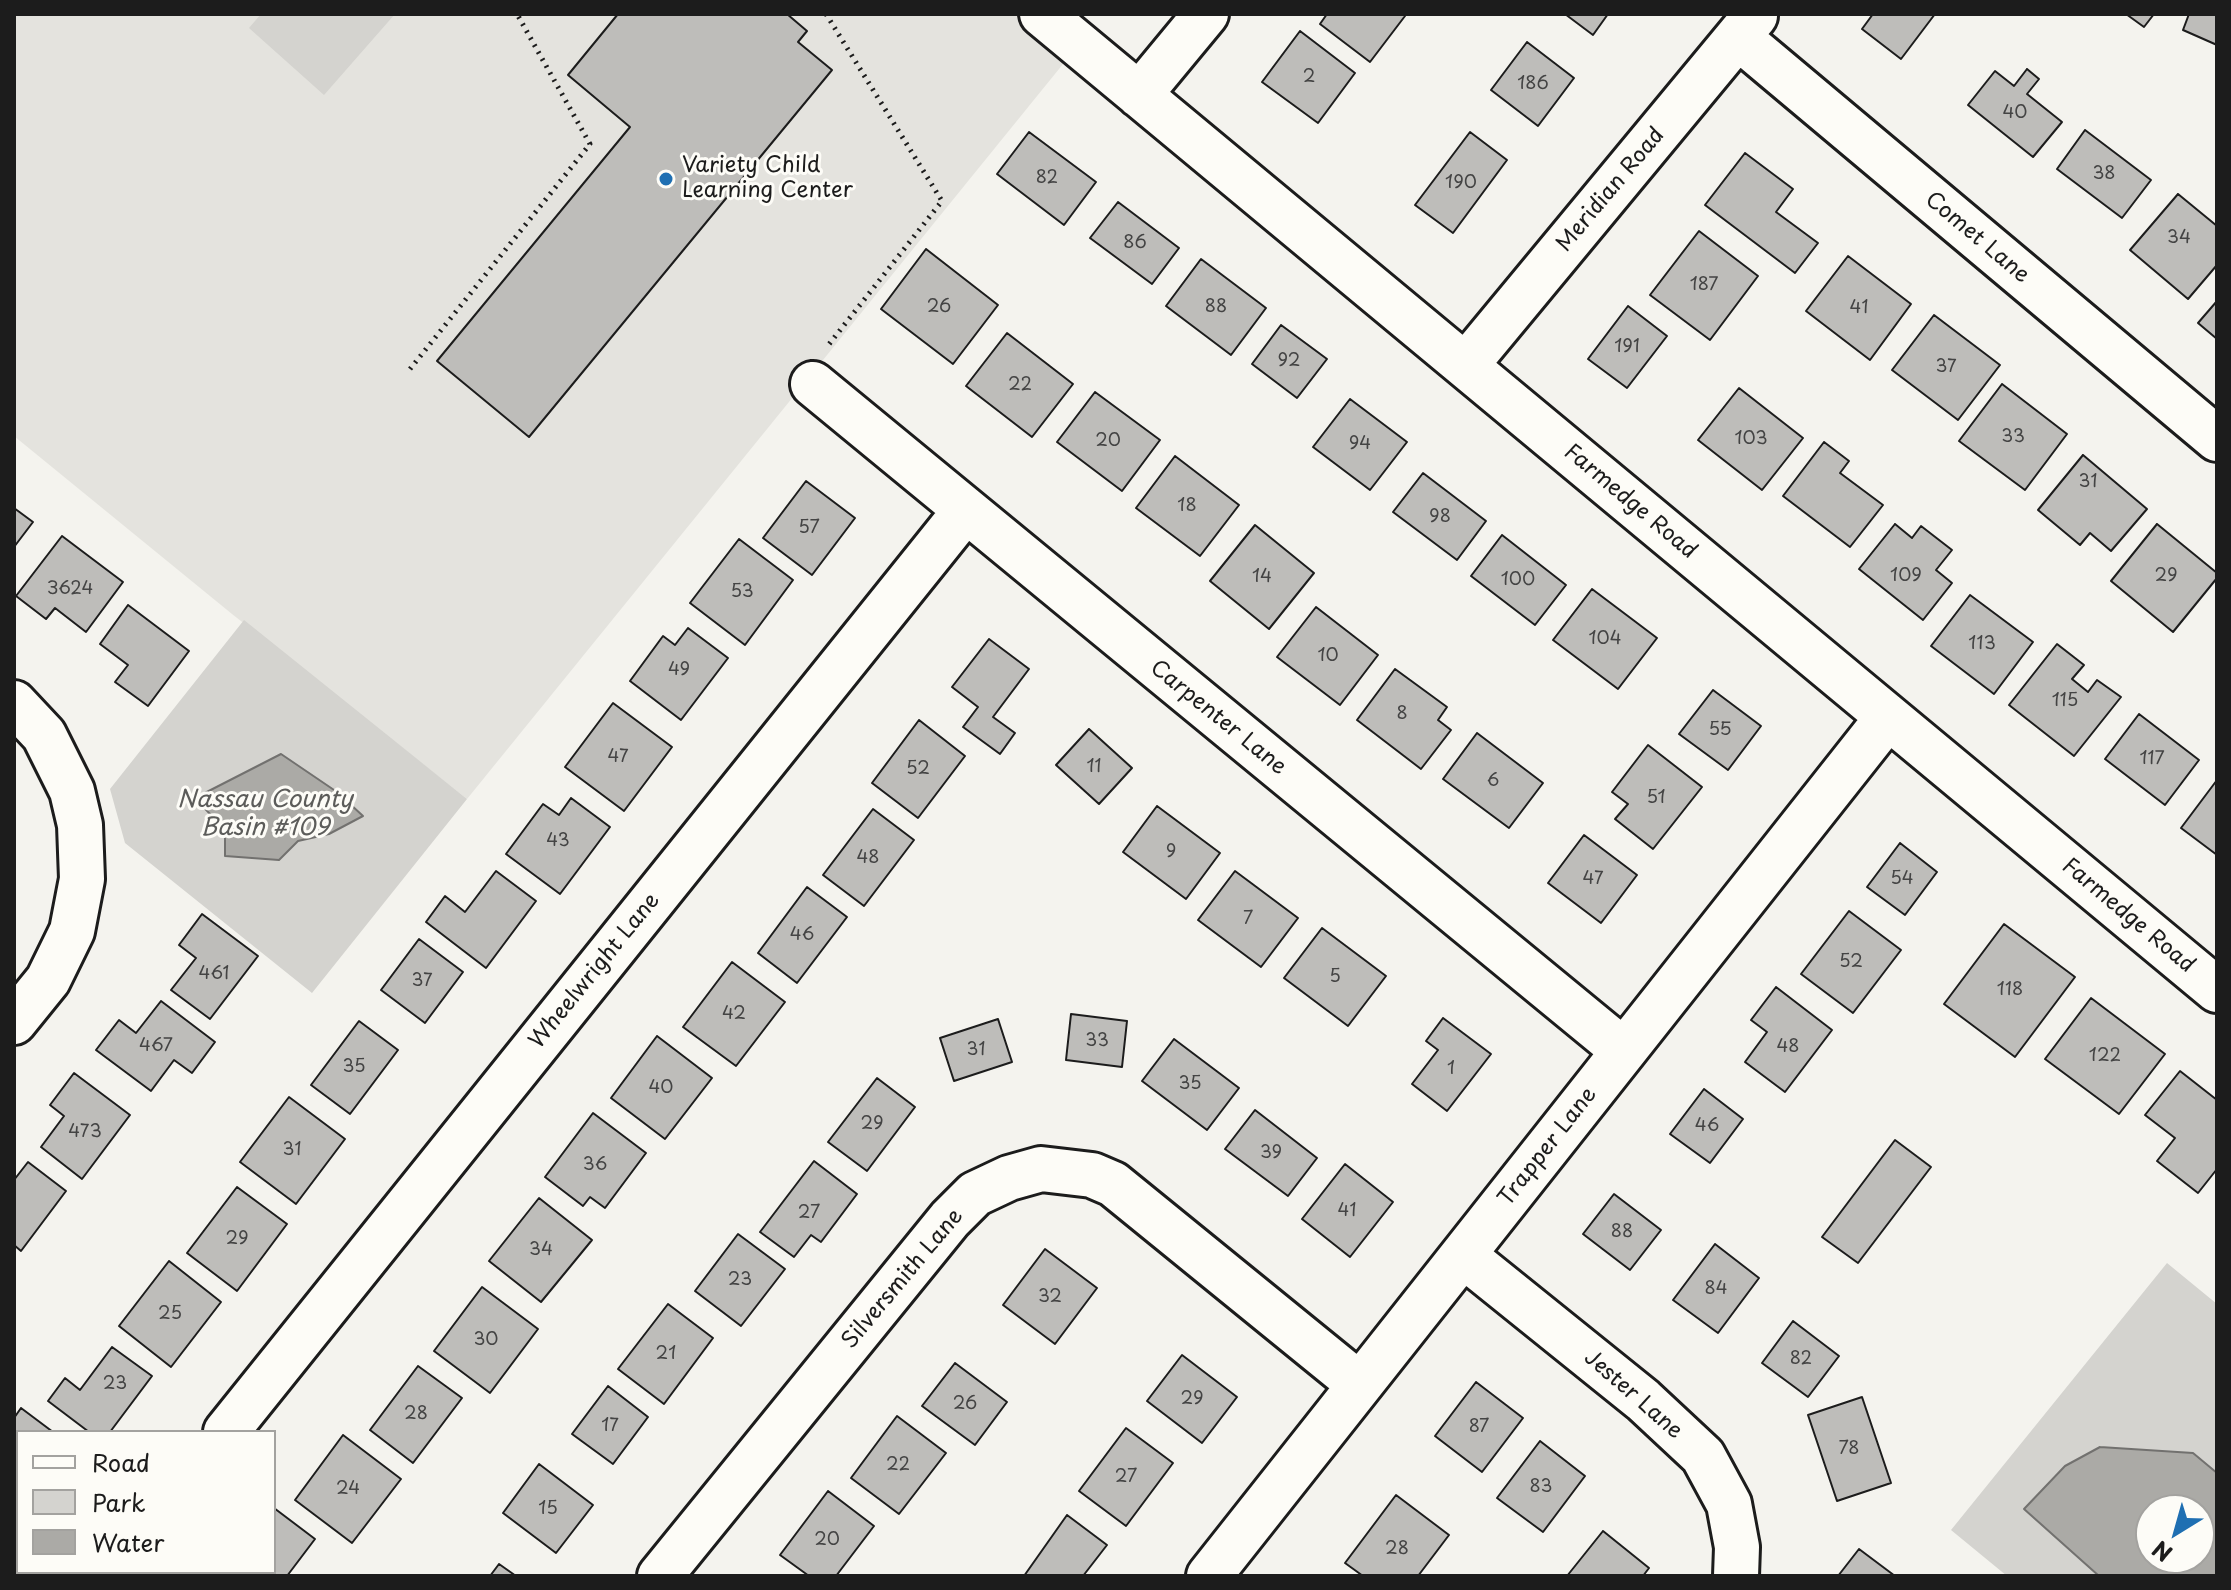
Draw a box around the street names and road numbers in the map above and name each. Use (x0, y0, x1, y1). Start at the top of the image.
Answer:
street label: Meridian Road (1552, 123, 1670, 257)
street label: Comet Lane (1919, 187, 2035, 289)
street label: Farmedge Road (1558, 439, 1702, 565)
street label: Carpenter Lane (1145, 655, 1291, 781)
street label: Farmedge Road (2056, 853, 2200, 979)
street label: Wheelwright Lane (524, 888, 666, 1054)
street label: Trapper Lane (1493, 1082, 1603, 1212)
street label: Silversmith Lane (837, 1204, 969, 1354)
street label: Jester Lane (1578, 1345, 1688, 1445)

